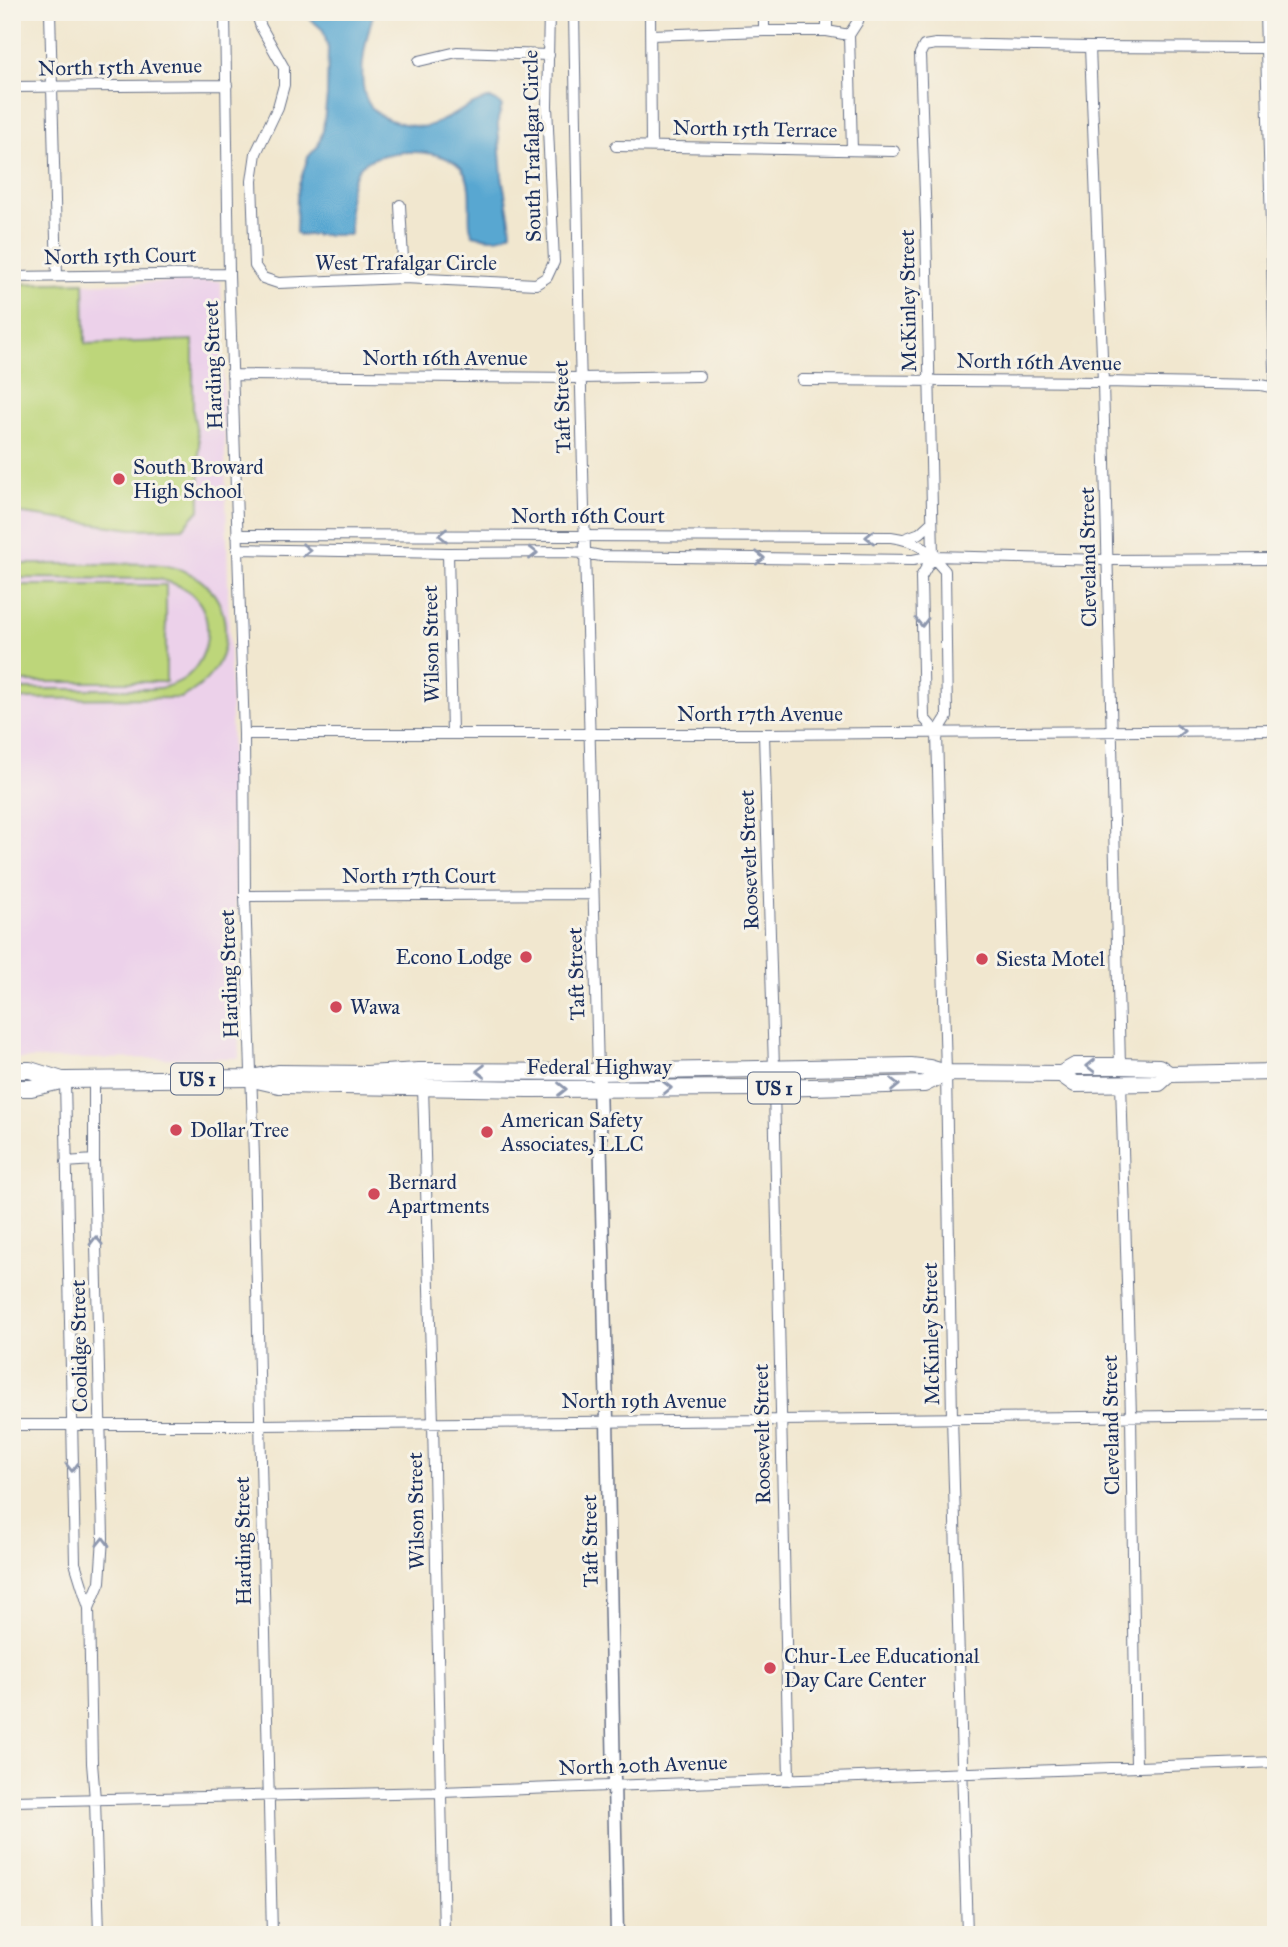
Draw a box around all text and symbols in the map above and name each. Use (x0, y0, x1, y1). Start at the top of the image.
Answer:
street label: South Trafalgar Circle (517, 50, 547, 242)
street label: North 15th Avenue (38, 53, 203, 81)
street label: North 15th Terrace (672, 115, 838, 143)
street label: McKinley Street (894, 229, 922, 373)
street label: North 15th Court (43, 242, 197, 270)
street label: West Trafalgar Circle (315, 250, 497, 276)
street label: Harding Street (198, 300, 228, 430)
street label: North 16th Avenue (362, 345, 528, 371)
street label: North 16th Avenue (956, 348, 1122, 376)
street label: Taft Street (547, 359, 577, 454)
place label: South Broward High School (133, 454, 264, 504)
marker: South Broward High School (111, 471, 127, 487)
street label: Cleveland Street (1074, 486, 1102, 627)
street label: North 16th Court (511, 503, 665, 529)
one-way arrow (437, 527, 448, 543)
one-way arrow (865, 529, 875, 545)
one-way arrow (300, 543, 311, 558)
one-way arrow (528, 545, 539, 561)
one-way arrow (756, 550, 766, 566)
street label: Wilson Street (417, 584, 445, 703)
one-way arrow (915, 616, 930, 627)
street label: North 17th Avenue (677, 701, 843, 727)
one-way arrow (1176, 723, 1186, 739)
street label: Roosevelt Street (734, 789, 764, 931)
street label: North 17th Court (342, 863, 497, 889)
street label: Harding Street (214, 909, 244, 1039)
street label: Taft Street (561, 926, 591, 1021)
place label: Econo Lodge (395, 944, 512, 970)
place label: Siesta Motel (996, 946, 1105, 972)
marker: Econo Lodge (518, 949, 534, 965)
marker: Siesta Motel (974, 951, 990, 967)
place label: Wawa (350, 994, 400, 1020)
marker: Wawa (328, 999, 344, 1015)
street label: Federal Highway (526, 1054, 673, 1080)
one-way arrow (1085, 1058, 1095, 1074)
one-way arrow (475, 1063, 486, 1079)
road number: US 1 (171, 1064, 223, 1094)
road number: US 1 (748, 1072, 800, 1104)
one-way arrow (890, 1077, 900, 1093)
one-way arrow (662, 1080, 673, 1095)
one-way arrow (557, 1081, 567, 1097)
place label: American Safety Associates, LLC (500, 1107, 644, 1157)
place label: Dollar Tree (190, 1117, 289, 1143)
marker: Dollar Tree (168, 1122, 184, 1138)
marker: American Safety Associates, LLC (479, 1124, 495, 1140)
place label: Bernard Apartments (387, 1169, 490, 1219)
marker: Bernard Apartments (366, 1186, 382, 1202)
one-way arrow (88, 1236, 104, 1246)
street label: McKinley Street (917, 1262, 945, 1406)
street label: Coolidge Street (65, 1279, 93, 1413)
street label: Cleveland Street (1097, 1354, 1125, 1495)
street label: Roosevelt Street (748, 1363, 776, 1505)
street label: North 19th Avenue (561, 1388, 727, 1414)
street label: Wilson Street (402, 1451, 430, 1570)
one-way arrow (65, 1462, 80, 1473)
street label: Harding Street (229, 1476, 257, 1606)
street label: Taft Street (576, 1494, 604, 1588)
one-way arrow (95, 1536, 111, 1547)
place label: Chur-Lee Educational Day Care Center (784, 1643, 980, 1693)
marker: Chur-Lee Educational Day Care Center (762, 1660, 778, 1676)
street label: North 20th Avenue (558, 1749, 728, 1781)

